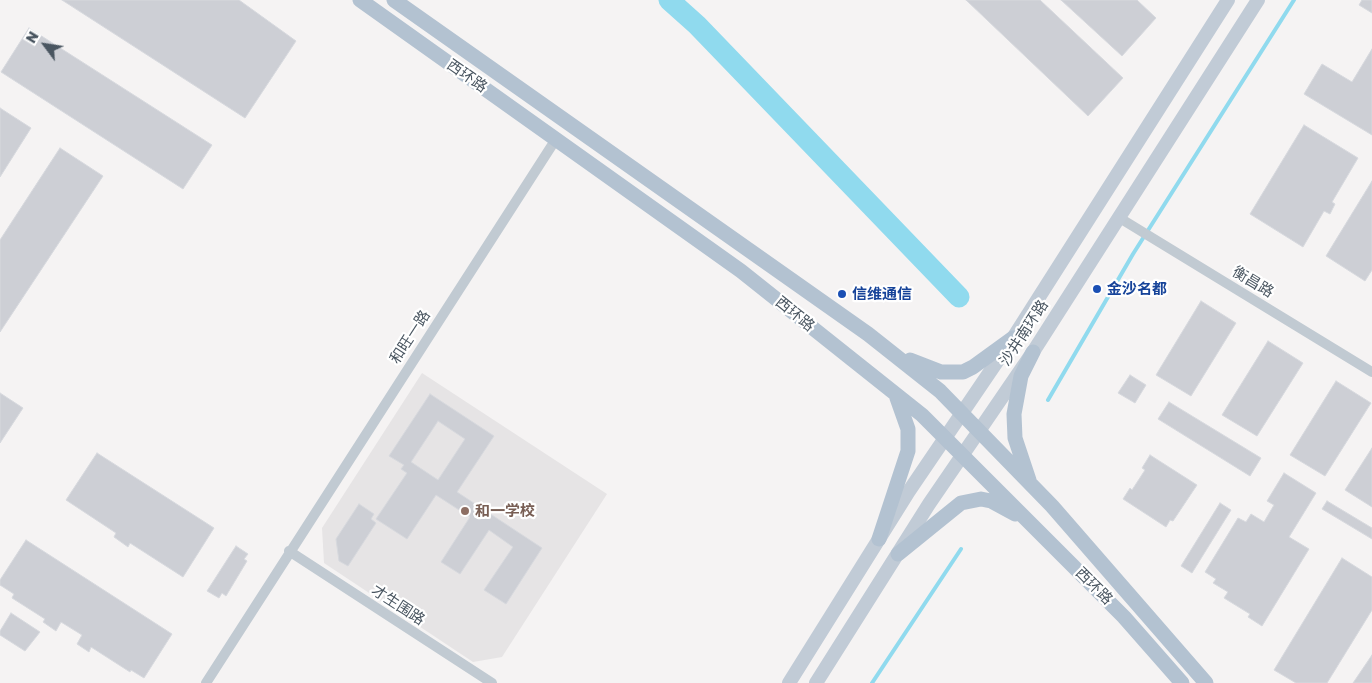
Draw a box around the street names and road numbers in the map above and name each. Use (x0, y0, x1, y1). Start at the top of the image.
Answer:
street label: 西环路 (443, 56, 491, 96)
street label: 衡昌路 (1229, 263, 1277, 301)
street label: 西环路 (772, 293, 818, 335)
street label: 沙井南环路 (996, 297, 1052, 369)
street label: 和旺一路 (386, 307, 434, 367)
street label: 西环路 (1072, 564, 1116, 608)
street label: 才生围路 (368, 581, 428, 629)

